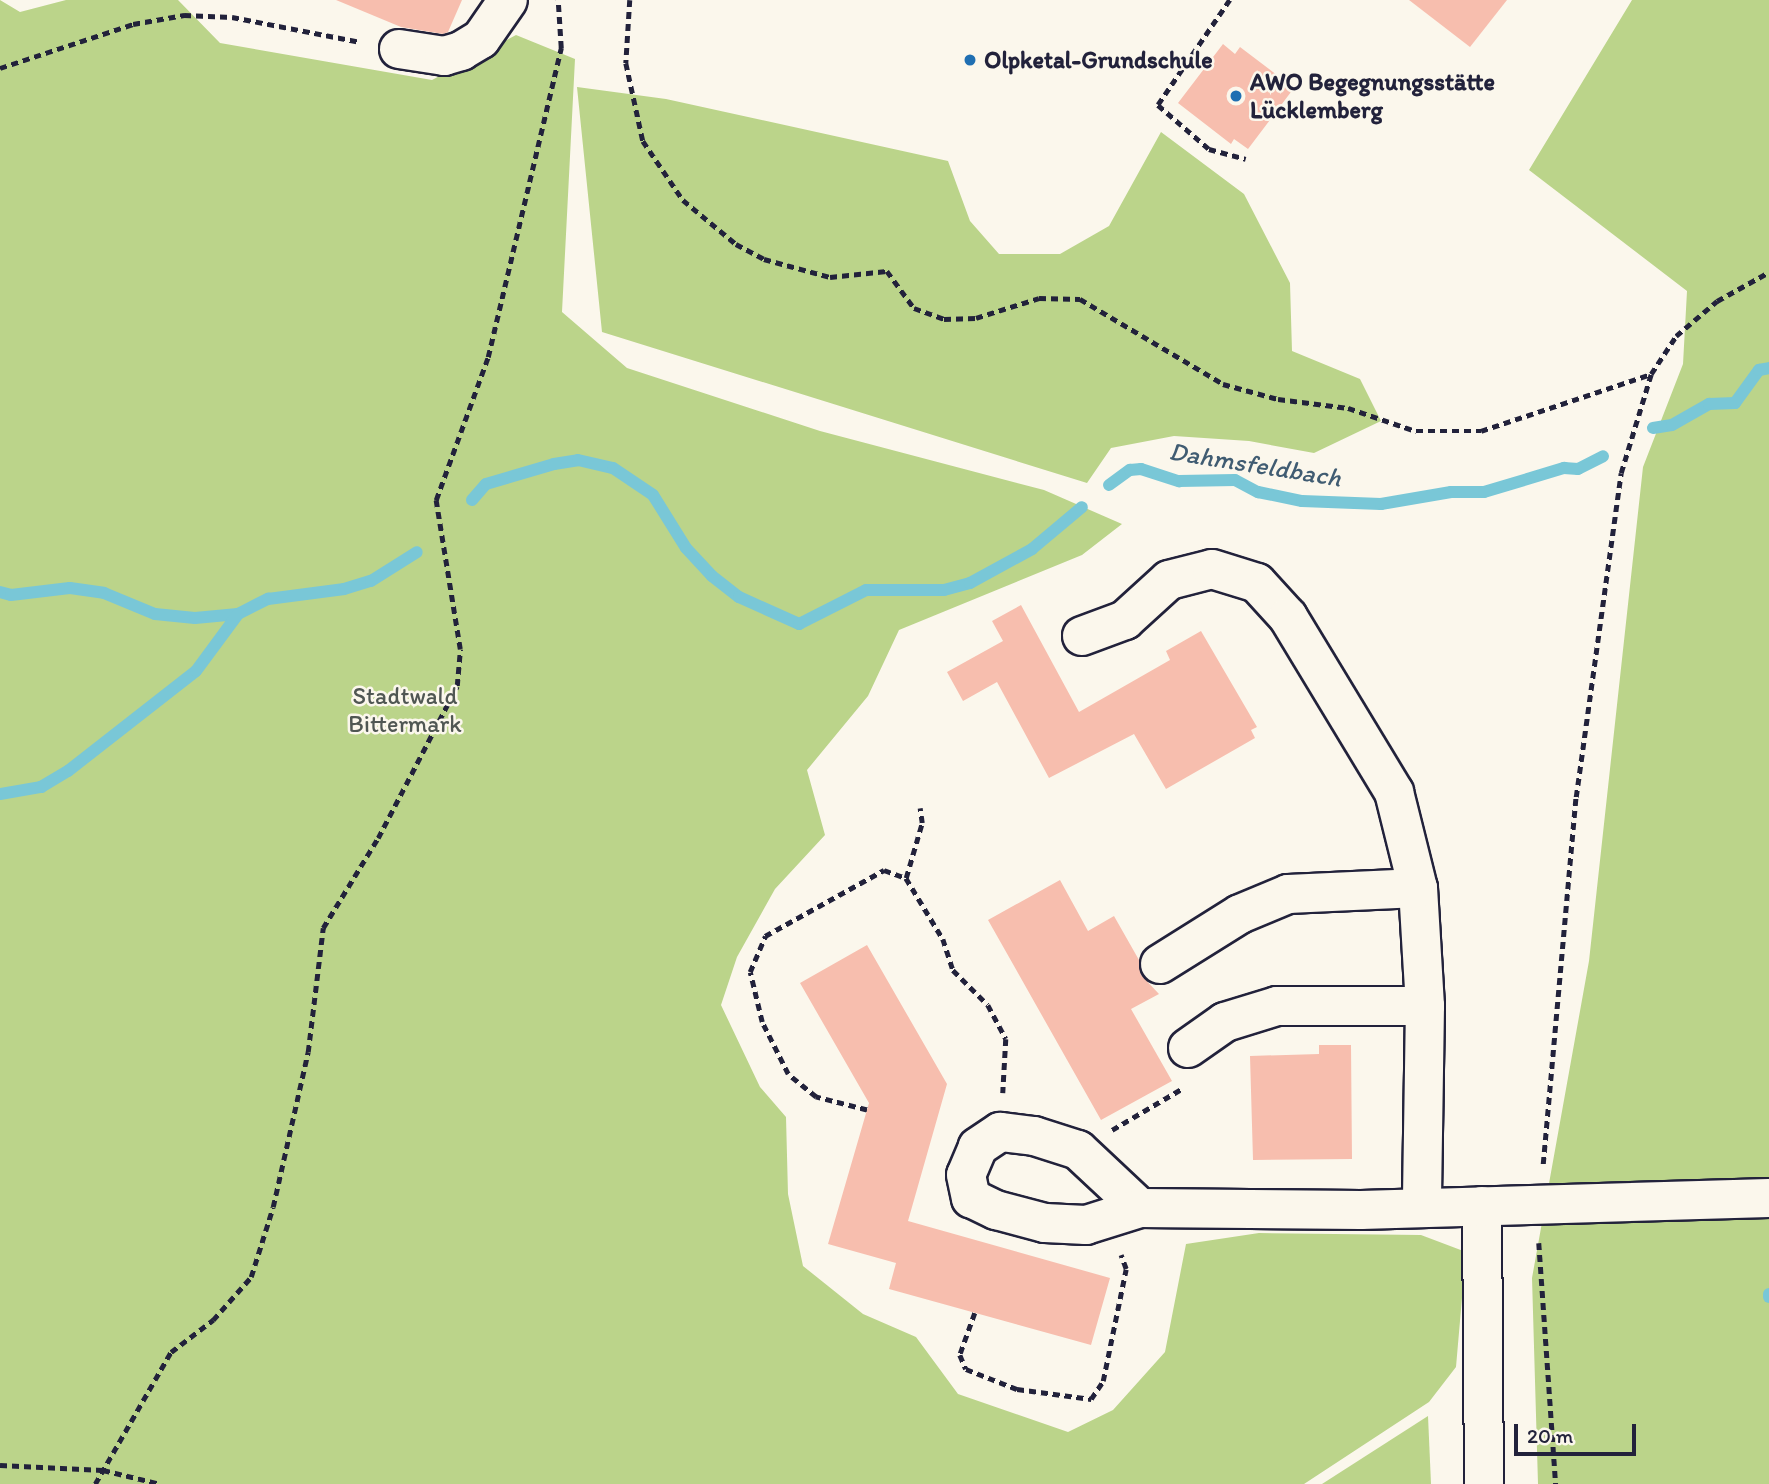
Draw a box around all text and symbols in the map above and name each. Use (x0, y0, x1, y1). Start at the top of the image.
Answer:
place label: Olpketal-Grundschule (984, 46, 1213, 74)
marker: Olpketal-Grundschule (962, 52, 978, 68)
place label: AWO Begegnungsstätte Lücklemberg (1250, 68, 1495, 124)
marker: AWO Begegnungsstätte Lücklemberg (1228, 88, 1244, 104)
water label: Dahmsfeldbach (1167, 436, 1343, 494)
park label: Stadtwald Bittermark (348, 682, 462, 738)
scale bar (1517, 1410, 1640, 1454)
text: 20 m (1527, 1423, 1573, 1448)

